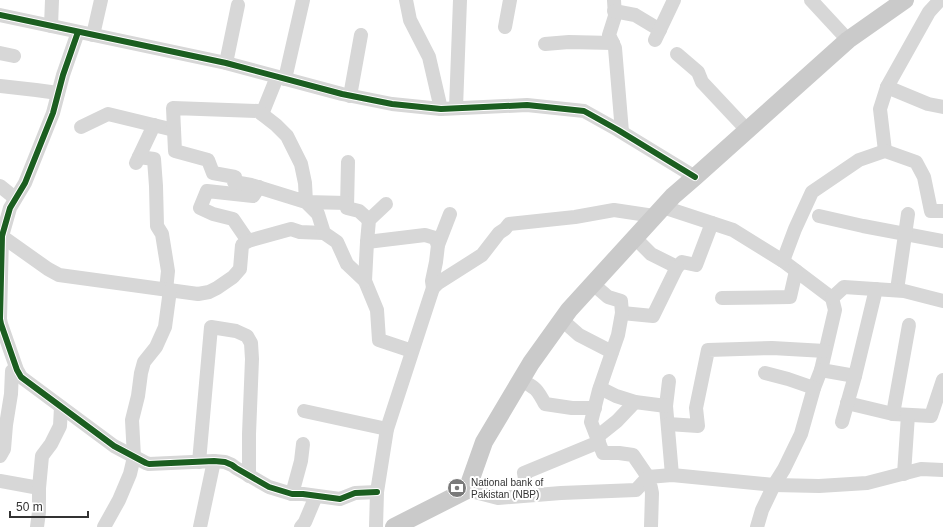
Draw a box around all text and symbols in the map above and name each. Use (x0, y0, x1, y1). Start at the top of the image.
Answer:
bank icon: National bank of Pakistan (NBP) (446, 477, 468, 499)
place label: National bank of Pakistan (NBP) (471, 477, 543, 500)
scale bar (10, 493, 88, 519)
text: 50 m (16, 500, 43, 514)

